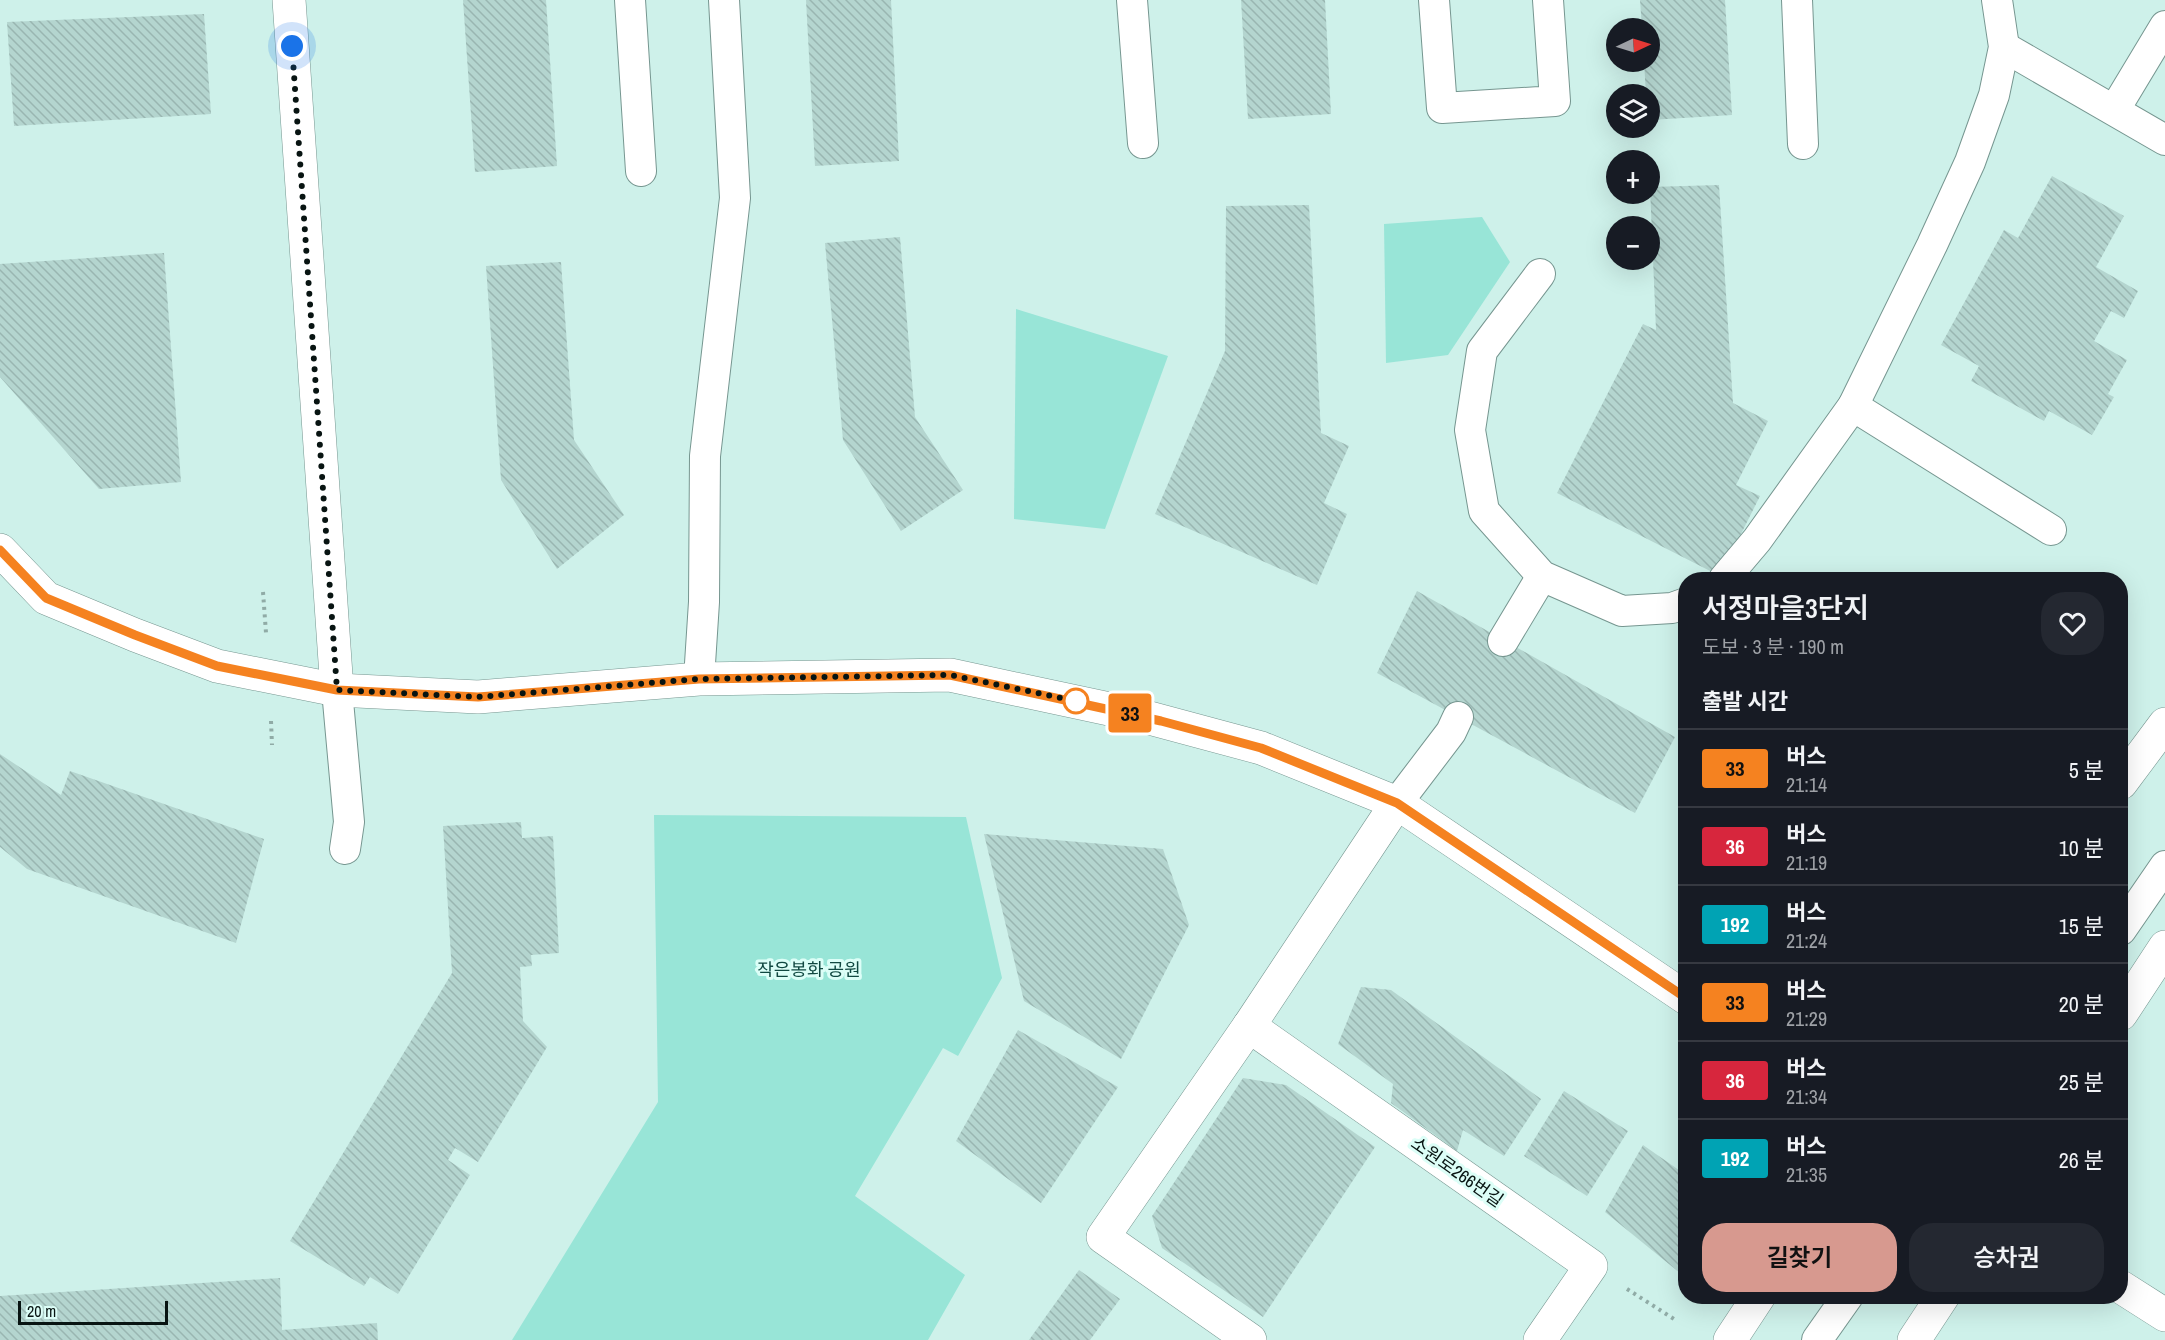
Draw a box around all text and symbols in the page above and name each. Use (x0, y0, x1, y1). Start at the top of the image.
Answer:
north arrow (1606, 18, 1660, 72)
map controls (1606, 18, 1660, 270)
your location (277, 31, 307, 61)
button: layers (1606, 84, 1660, 138)
button: + (1606, 150, 1660, 204)
button: − (1606, 216, 1660, 270)
text: 서정마을3단지 (1702, 589, 1869, 627)
button: heart (2041, 592, 2104, 655)
text: 도보 · 3 분 · 190 m (1702, 633, 1844, 660)
text: 출발 시간 (1702, 686, 1788, 716)
unlabelled marker (1063, 688, 1089, 714)
line badge: 33 (1103, 694, 1157, 732)
text: 33 (1120, 699, 1140, 728)
text: 버스 (1786, 741, 1826, 771)
text: 33 (1725, 754, 1745, 783)
text: 5 분 (2069, 755, 2104, 785)
text: 21:14 (1786, 771, 1827, 798)
text: 버스 (1786, 819, 1826, 849)
text: 36 (1725, 832, 1745, 861)
text: 10 분 (2059, 833, 2104, 863)
text: 21:19 (1786, 849, 1827, 876)
text: 버스 (1786, 897, 1826, 927)
text: 192 (1721, 910, 1749, 939)
text: 15 분 (2059, 911, 2104, 941)
text: 21:24 (1786, 927, 1827, 954)
park label: 작은봉화 공원 (757, 957, 861, 982)
text: 버스 (1786, 975, 1826, 1005)
text: 33 (1725, 988, 1745, 1017)
text: 20 분 (2059, 989, 2104, 1019)
text: 21:29 (1786, 1005, 1827, 1032)
text: 버스 (1786, 1053, 1826, 1083)
text: 36 (1725, 1066, 1745, 1095)
text: 25 분 (2059, 1067, 2104, 1097)
text: 21:34 (1786, 1083, 1827, 1110)
street label: 소원로266번길 (1406, 1131, 1508, 1213)
text: 버스 (1786, 1131, 1826, 1161)
text: 192 (1721, 1144, 1749, 1173)
text: 26 분 (2059, 1145, 2104, 1175)
text: 21:35 (1786, 1161, 1827, 1188)
button: 길찾기 (1702, 1223, 1897, 1292)
button: 승차권 (1909, 1223, 2104, 1292)
scale bar (18, 1298, 168, 1326)
text: 20 m (27, 1300, 56, 1322)

